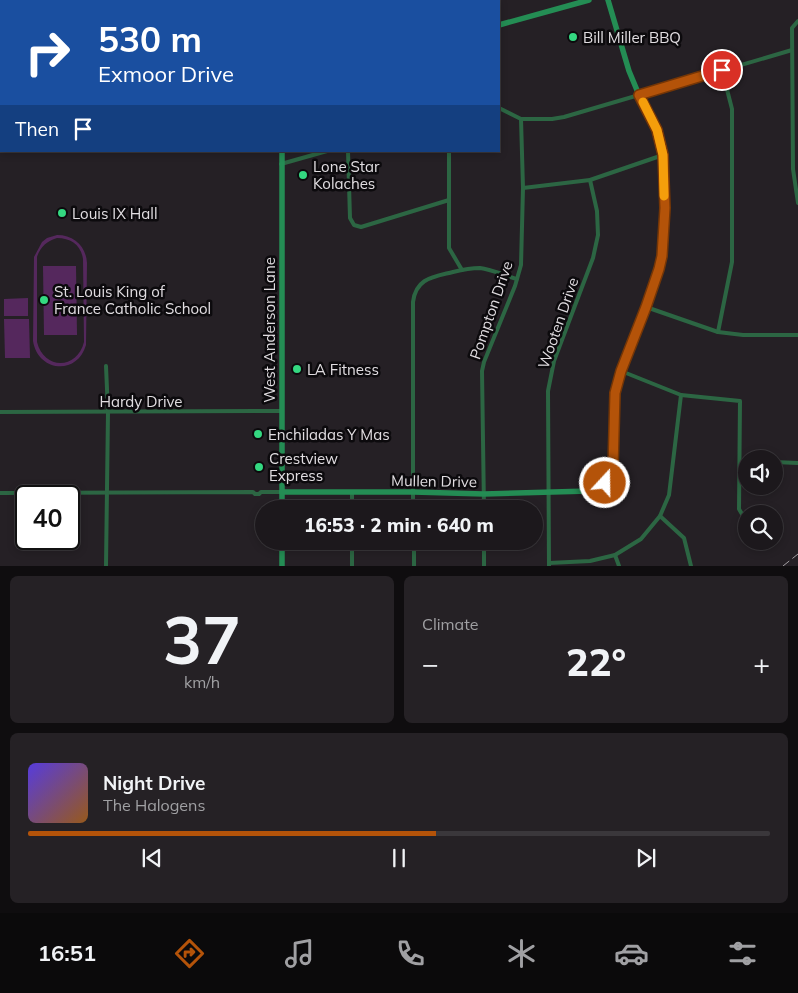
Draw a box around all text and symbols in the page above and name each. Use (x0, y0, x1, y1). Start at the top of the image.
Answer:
text: 530 m (98, 17, 202, 61)
icon: right (15, 20, 80, 85)
place label: Bill Miller BBQ (583, 28, 681, 47)
marker: Bill Miller BBQ (567, 31, 579, 43)
pin (701, 49, 743, 91)
icon: arrive (708, 56, 736, 84)
text: Exmoor Drive (98, 60, 234, 88)
icon: arrive (69, 115, 97, 143)
text: Then (15, 117, 59, 141)
place label: Lone Star Kolaches (313, 157, 380, 193)
marker: Lone Star Kolaches (297, 169, 309, 181)
place label: Louis IX Hall (72, 204, 157, 223)
marker: Louis IX Hall (56, 207, 68, 219)
street label: West Anderson Lane (260, 257, 279, 403)
street label: Pompton Drive (465, 258, 517, 362)
street label: Wooten Drive (534, 275, 582, 371)
place label: St. Louis King of France Catholic School (54, 282, 211, 318)
marker: St. Louis King of France Catholic School (38, 294, 50, 306)
place label: LA Fitness (307, 360, 379, 379)
marker: LA Fitness (291, 363, 303, 375)
street label: Hardy Drive (100, 392, 182, 411)
place label: Enchiladas Y Mas (268, 425, 390, 444)
marker: Enchiladas Y Mas (252, 428, 264, 440)
place label: Crestview Express (269, 449, 338, 485)
map controls (738, 450, 783, 550)
button: sound (738, 450, 783, 495)
position arrow (578, 456, 630, 508)
marker: Crestview Express (253, 461, 265, 473)
street label: Mullen Drive (391, 471, 477, 491)
speed limit sign: 40 (15, 485, 80, 550)
button: search (738, 505, 783, 550)
text: 16:53 · 2 min · 640 m (304, 513, 494, 537)
text: 37 (163, 599, 241, 680)
text: Climate (422, 614, 478, 634)
text: 22° (566, 638, 626, 686)
text: − (422, 646, 439, 681)
text: + (753, 646, 770, 681)
text: km/h (184, 672, 220, 692)
text: Night Drive (103, 771, 205, 795)
text: The Halogens (103, 795, 205, 815)
icon: previous (138, 844, 166, 872)
icon: pause (385, 844, 413, 872)
icon: next (632, 844, 660, 872)
icon: directions (172, 936, 207, 971)
icon: music (282, 936, 317, 971)
icon: phone (393, 936, 428, 971)
icon: climate (504, 936, 539, 971)
icon: car (614, 936, 649, 971)
icon: filters (725, 936, 760, 971)
text: 16:51 (38, 939, 96, 967)

